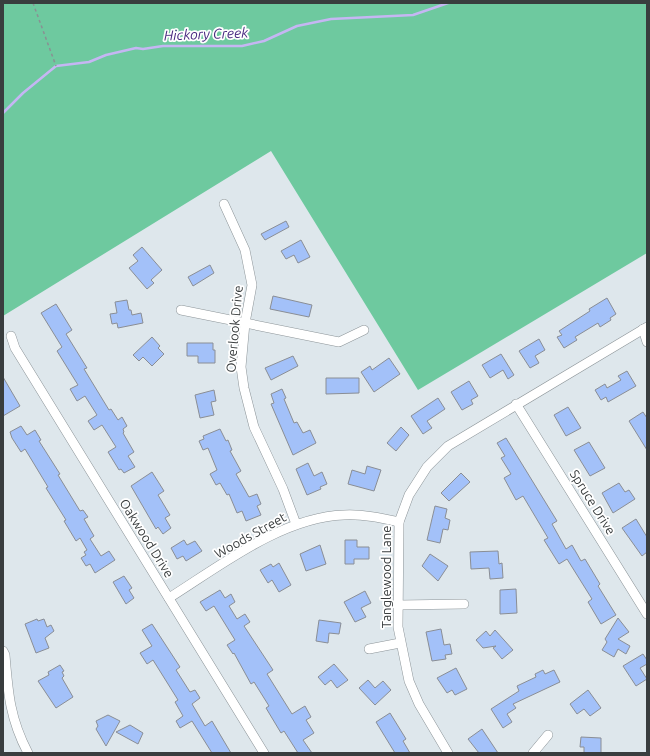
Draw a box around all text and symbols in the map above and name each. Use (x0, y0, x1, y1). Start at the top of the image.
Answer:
water label: Hickory Creek (163, 25, 249, 43)
street label: Overlook Drive (223, 285, 245, 373)
street label: Spruce Drive (568, 467, 618, 537)
street label: Oakwood Drive (117, 496, 177, 580)
street label: Woods Street (212, 510, 288, 560)
street label: Tanglewood Lane (379, 526, 393, 628)

